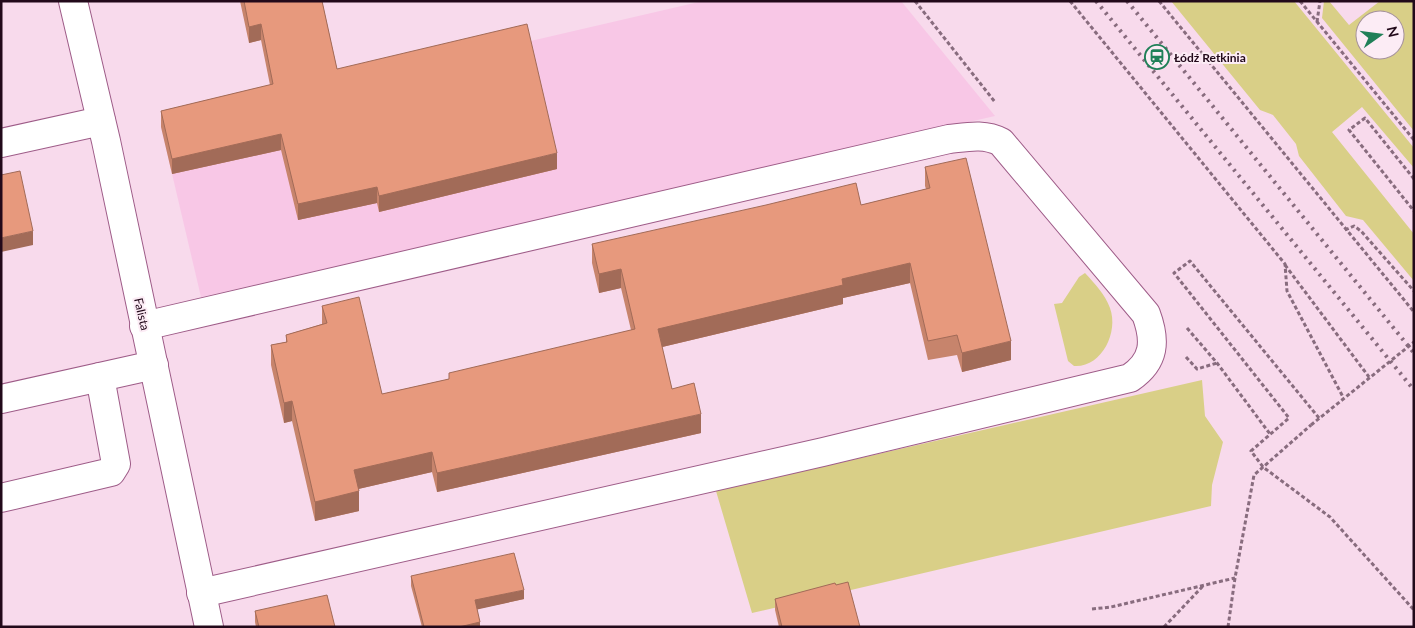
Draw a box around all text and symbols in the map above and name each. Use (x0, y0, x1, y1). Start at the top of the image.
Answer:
north arrow (1355, 10, 1405, 60)
text: N (1384, 24, 1403, 39)
station icon: Łódź Retkinia (1144, 44, 1170, 70)
place label: Łódź Retkinia (1174, 50, 1246, 65)
street label: Falista (131, 296, 153, 332)

